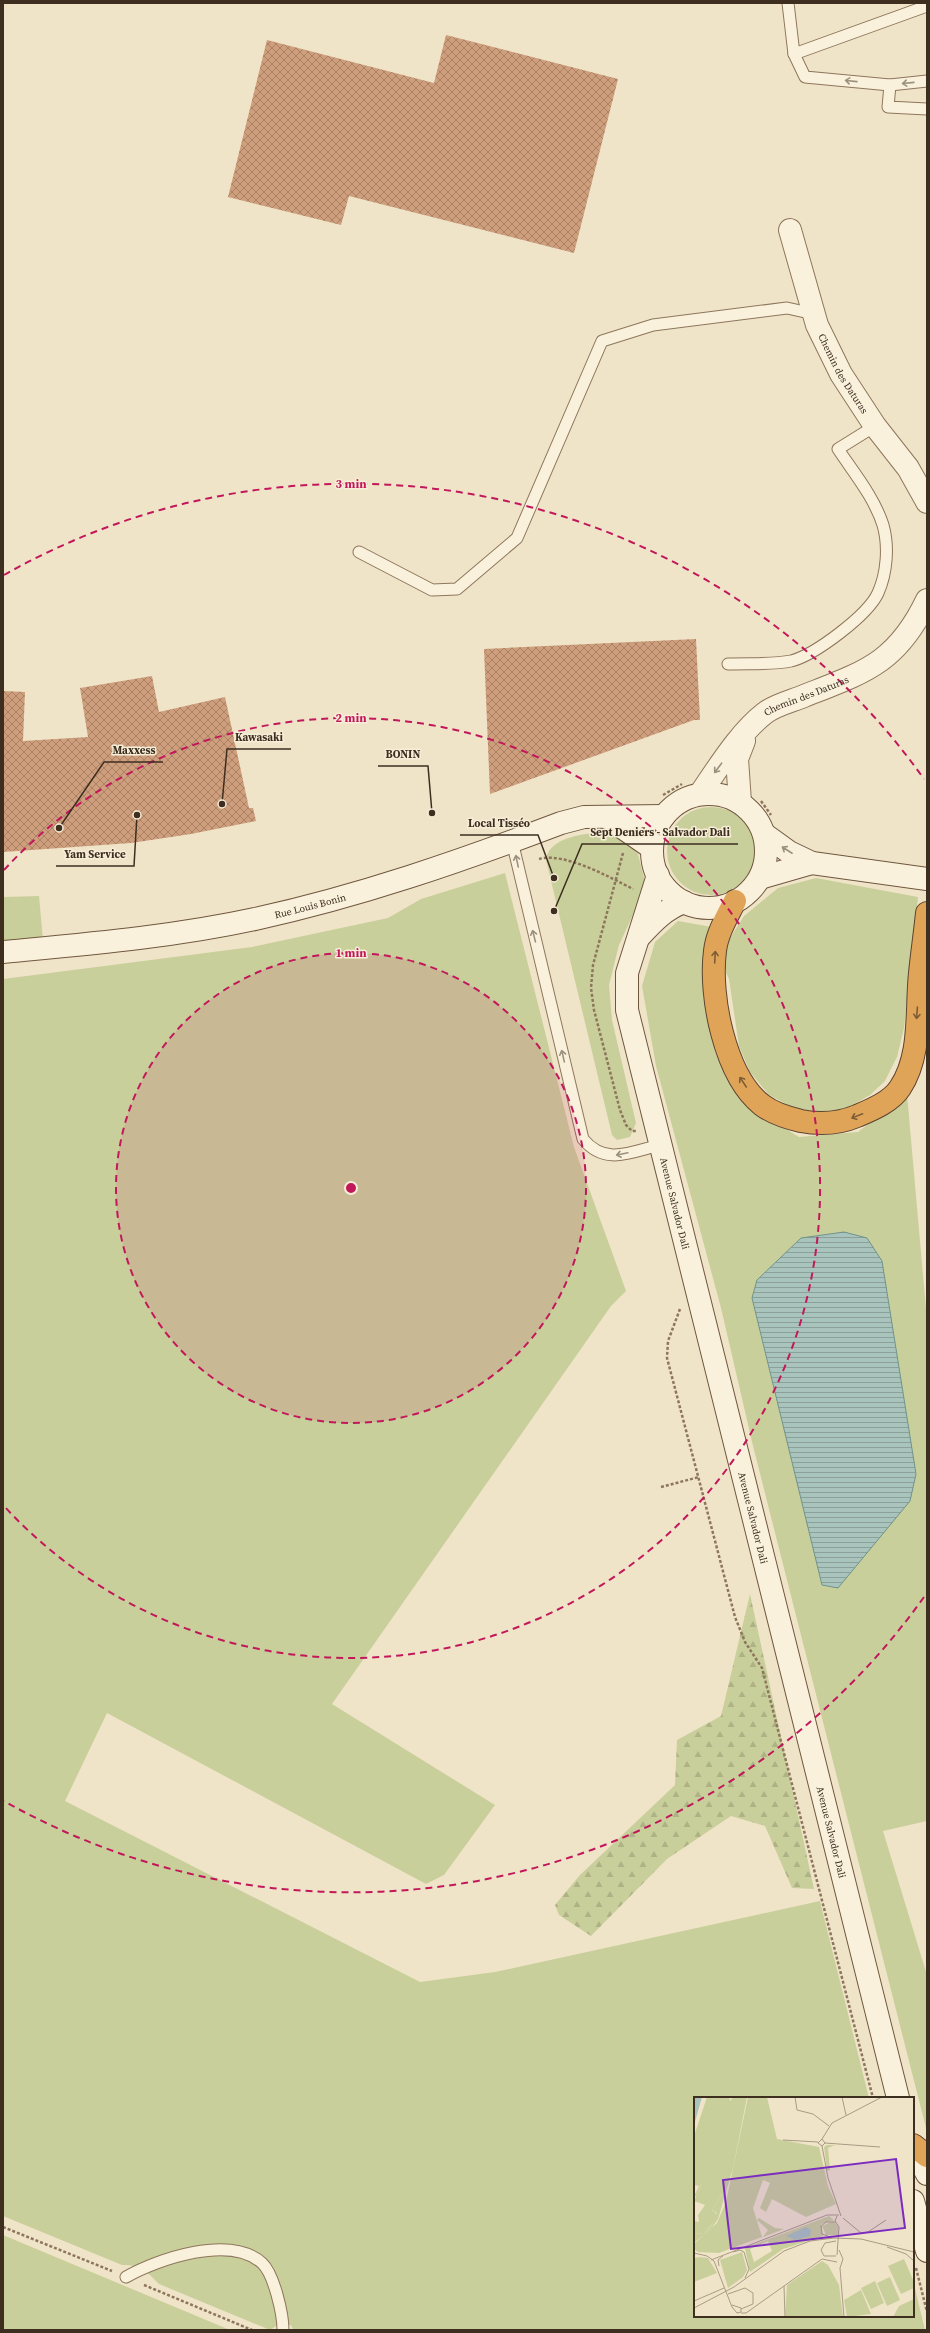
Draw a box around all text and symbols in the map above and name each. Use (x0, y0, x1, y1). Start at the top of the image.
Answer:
one-way arrow (845, 77, 858, 85)
one-way arrow (902, 79, 915, 87)
street label: Chemin des Daturas (816, 331, 871, 416)
text: 3 min (335, 476, 367, 492)
street label: Chemin des Daturas (761, 672, 850, 719)
text: 2 min (335, 710, 367, 726)
callout: Kawasaki (227, 726, 291, 749)
text: Kawasaki (235, 730, 284, 745)
callout: Maxxess (104, 739, 163, 762)
text: Maxxess (112, 743, 156, 758)
callout: BONIN (378, 743, 428, 766)
text: BONIN (386, 747, 420, 762)
one-way arrow (714, 763, 722, 774)
callout: Local Tisséo (460, 812, 538, 835)
text: Local Tisséo (468, 816, 530, 831)
callout: Sept Deniers - Salvador Dali (582, 821, 738, 844)
text: Sept Deniers - Salvador Dali (590, 825, 730, 840)
callout: Yam Service (56, 843, 134, 866)
one-way arrow (782, 846, 793, 854)
text: Yam Service (64, 847, 126, 862)
one-way arrow (512, 854, 520, 867)
street label: Rue Louis Bonin (273, 890, 347, 921)
one-way arrow (530, 930, 538, 943)
text: 1 min (335, 945, 367, 961)
one-way arrow (711, 951, 718, 964)
one-way arrow (914, 1006, 921, 1019)
one-way arrow (559, 1050, 567, 1063)
one-way arrow (739, 1077, 747, 1088)
one-way arrow (852, 1113, 864, 1120)
one-way arrow (616, 1150, 629, 1158)
street label: Avenue Salvador Dali (657, 1156, 693, 1251)
centre of rings (344, 1181, 358, 1195)
street label: Avenue Salvador Dali (736, 1470, 771, 1565)
street label: Avenue Salvador Dali (814, 1785, 849, 1879)
inset map (694, 2097, 914, 2317)

